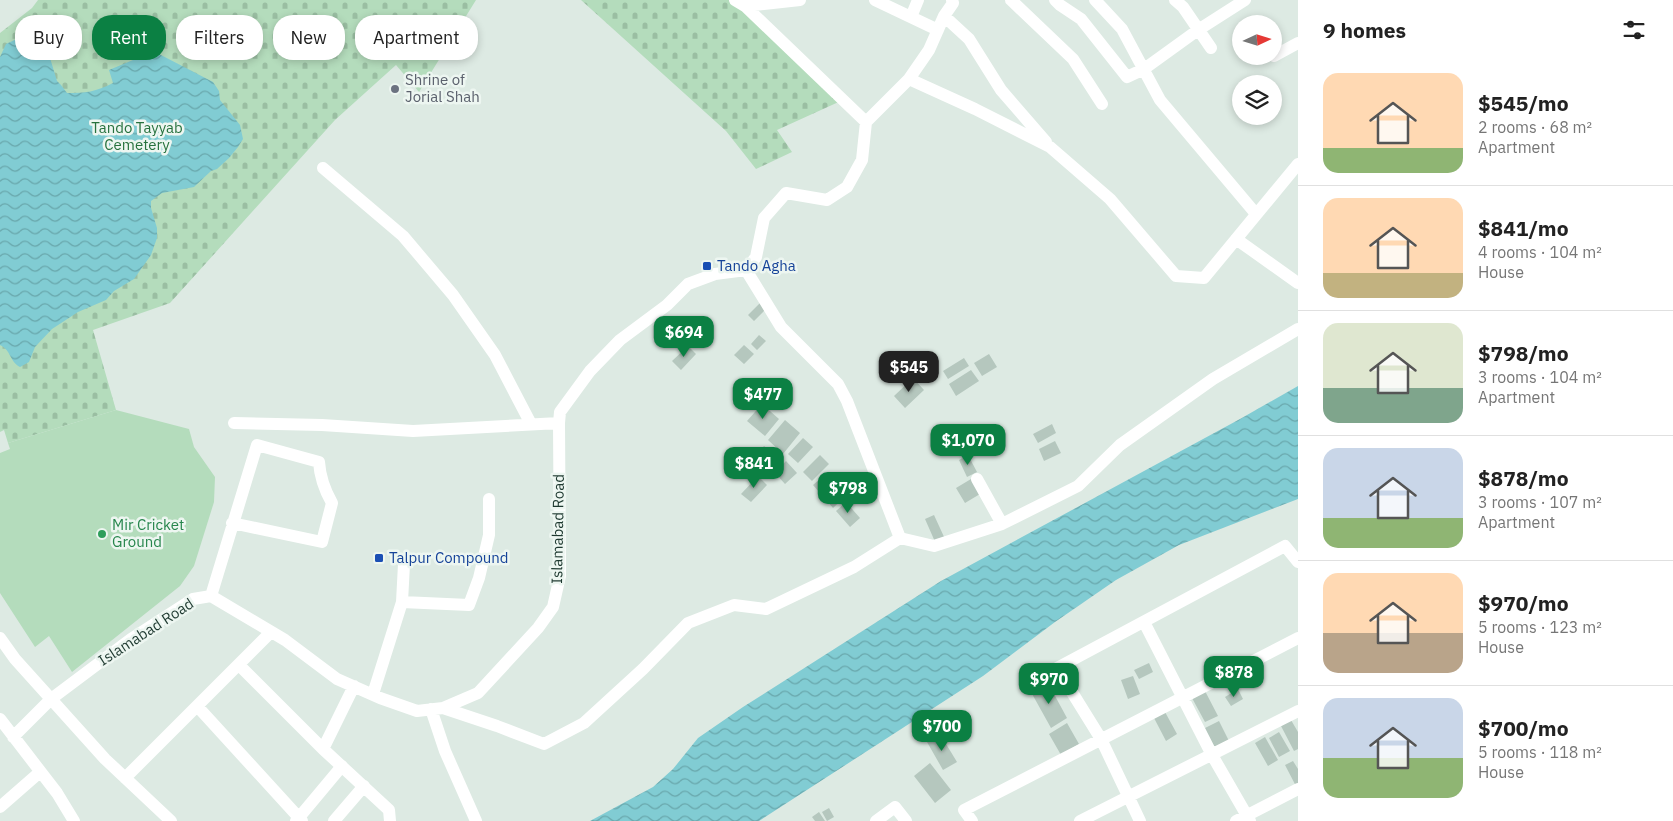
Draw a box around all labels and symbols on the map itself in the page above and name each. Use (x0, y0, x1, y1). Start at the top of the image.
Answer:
north arrow (1232, 15, 1282, 65)
place label: Shrine of Jorial Shah (405, 70, 480, 106)
marker: Shrine of Jorial Shah (389, 83, 401, 95)
park label: Tando Tayyab Cemetery (91, 118, 183, 154)
place label: Tando Agha (717, 256, 796, 275)
marker: Tando Agha (701, 260, 713, 272)
pin: $694 (654, 316, 714, 358)
pin: $545 (879, 350, 939, 393)
pin: $477 (733, 378, 793, 420)
pin: $1,070 (927, 424, 1009, 466)
pin: $841 (724, 446, 784, 489)
pin: $798 (818, 472, 878, 514)
street label: Islamabad Road (547, 474, 568, 584)
place label: Mir Cricket Ground (112, 515, 184, 551)
marker: Mir Cricket Ground (96, 528, 108, 540)
place label: Talpur Compound (389, 548, 509, 567)
marker: Talpur Compound (373, 552, 385, 564)
street label: Islamabad Road (94, 594, 197, 669)
pin: $878 (1204, 656, 1264, 698)
pin: $970 (1019, 662, 1079, 705)
pin: $700 (912, 710, 972, 752)

